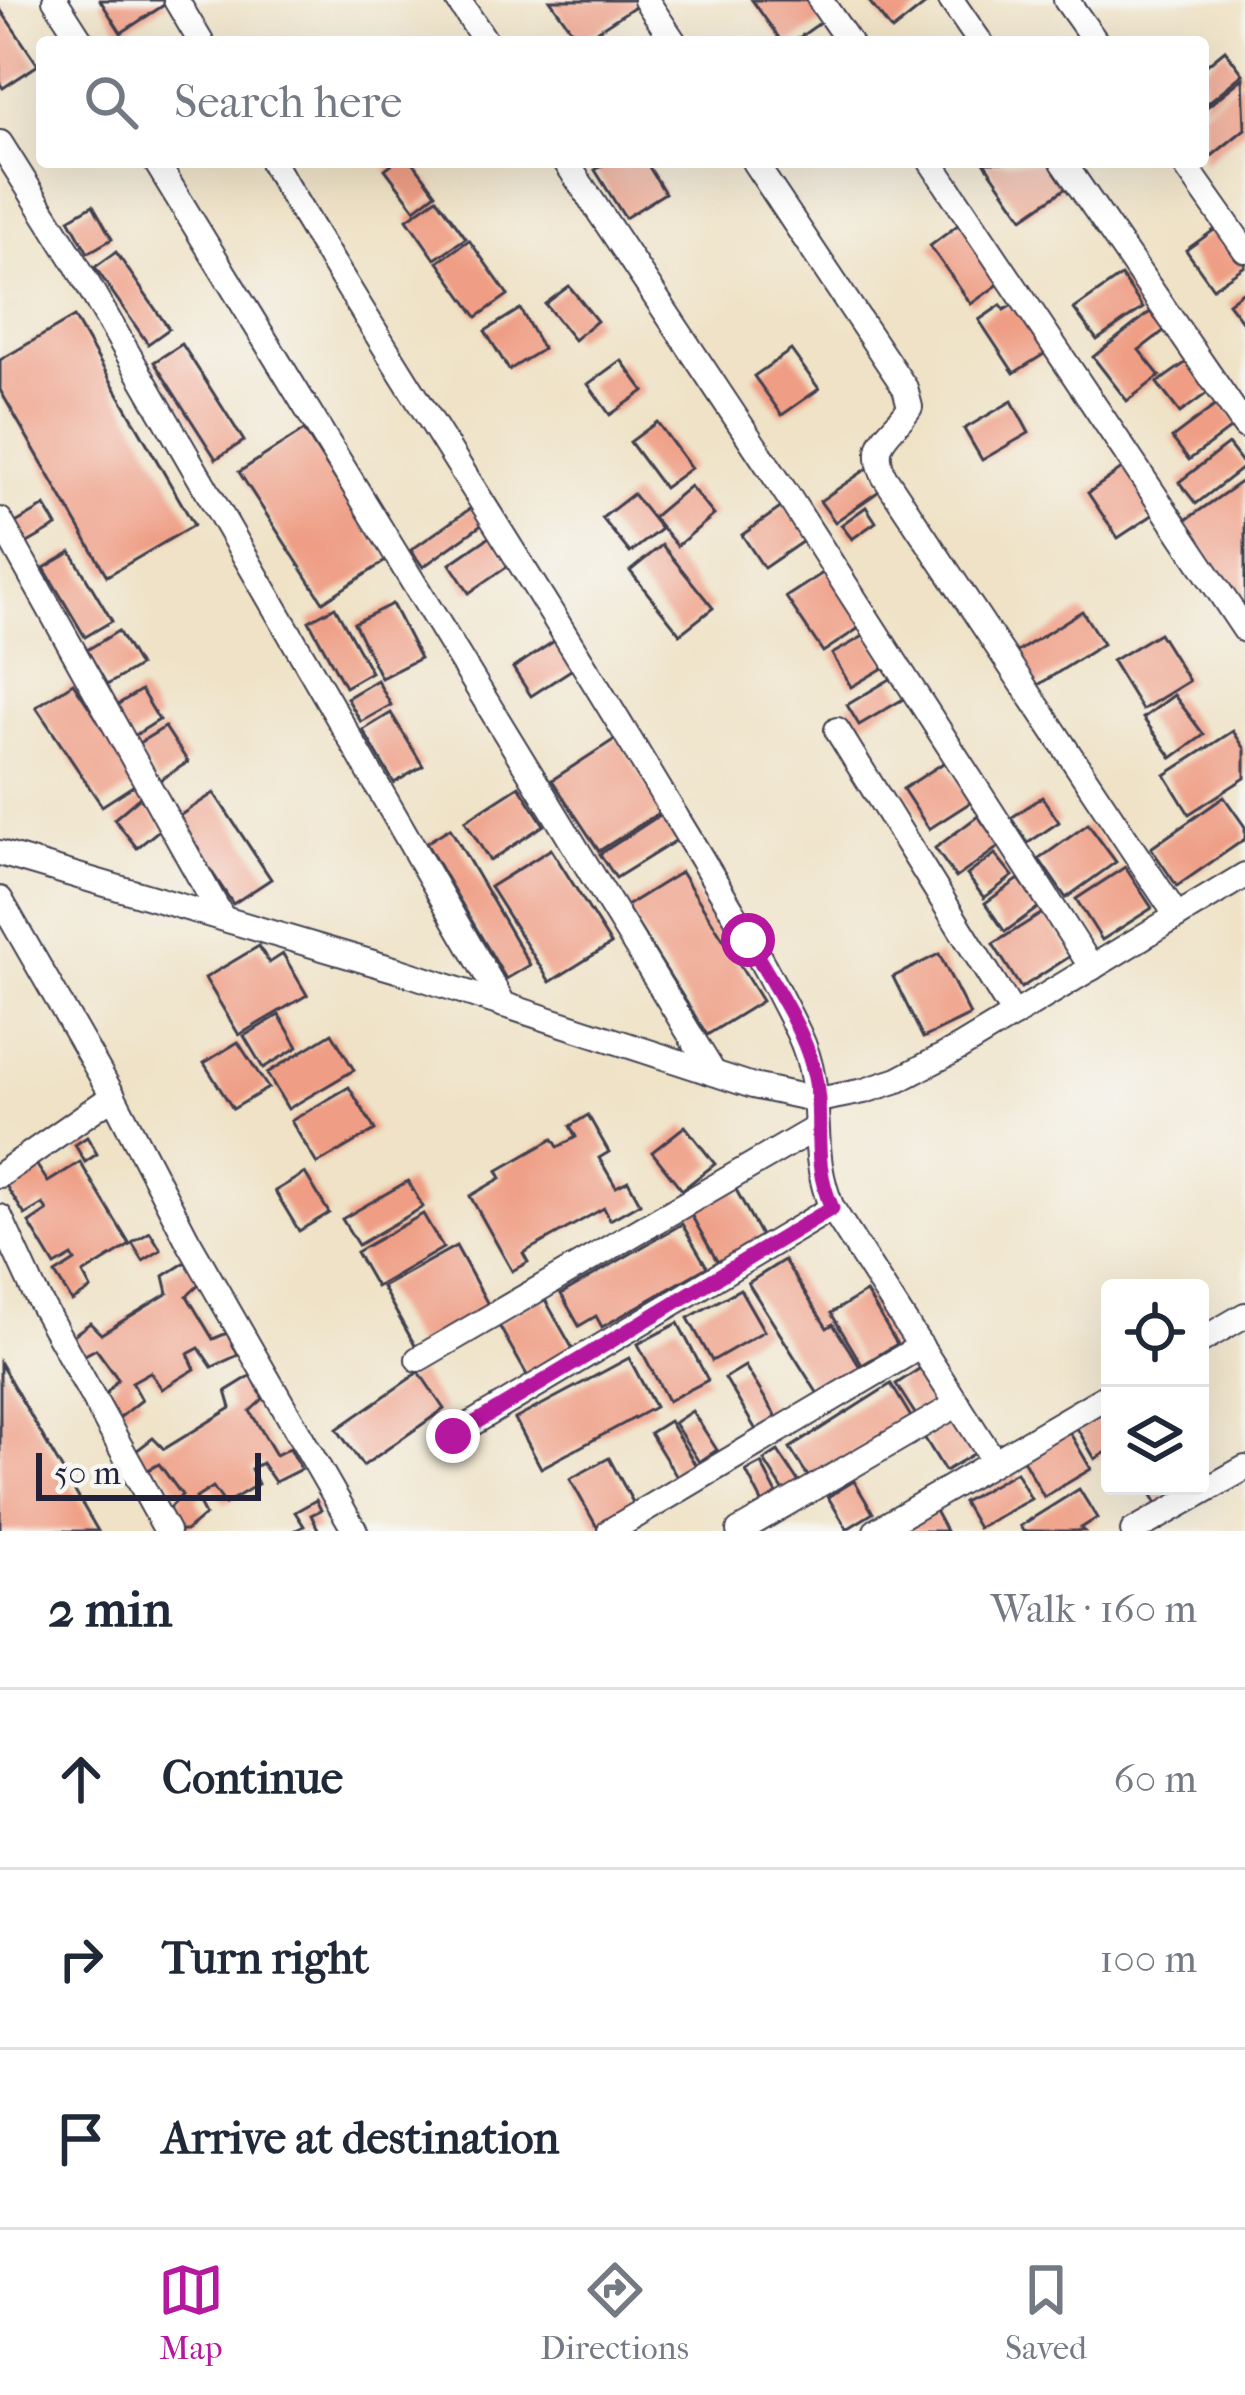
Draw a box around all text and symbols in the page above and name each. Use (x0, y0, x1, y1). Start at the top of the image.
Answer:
search box (36, 36, 1209, 168)
icon: search (78, 69, 144, 135)
text: Search here (174, 76, 402, 129)
route start (721, 913, 775, 967)
map controls (1101, 1279, 1209, 1495)
button: locate (1101, 1279, 1209, 1387)
button: layers (1101, 1387, 1209, 1495)
route end (426, 1409, 480, 1463)
scale bar (36, 1447, 261, 1500)
text: 50 m (54, 1454, 121, 1493)
text: 2 min (48, 1579, 172, 1639)
text: Walk · 160 m (991, 1586, 1197, 1632)
icon: ahead (48, 1746, 114, 1812)
text: Continue (162, 1752, 343, 1805)
text: 60 m (1114, 1756, 1197, 1802)
icon: right (48, 1926, 114, 1992)
text: Turn right (162, 1932, 369, 1985)
text: 100 m (1099, 1936, 1197, 1982)
icon: arrive (48, 2106, 114, 2172)
text: Arrive at destination (162, 2112, 559, 2165)
tab: Map (158, 2257, 224, 2368)
tab: Directions (540, 2257, 689, 2368)
tab: Saved (1005, 2257, 1087, 2368)

